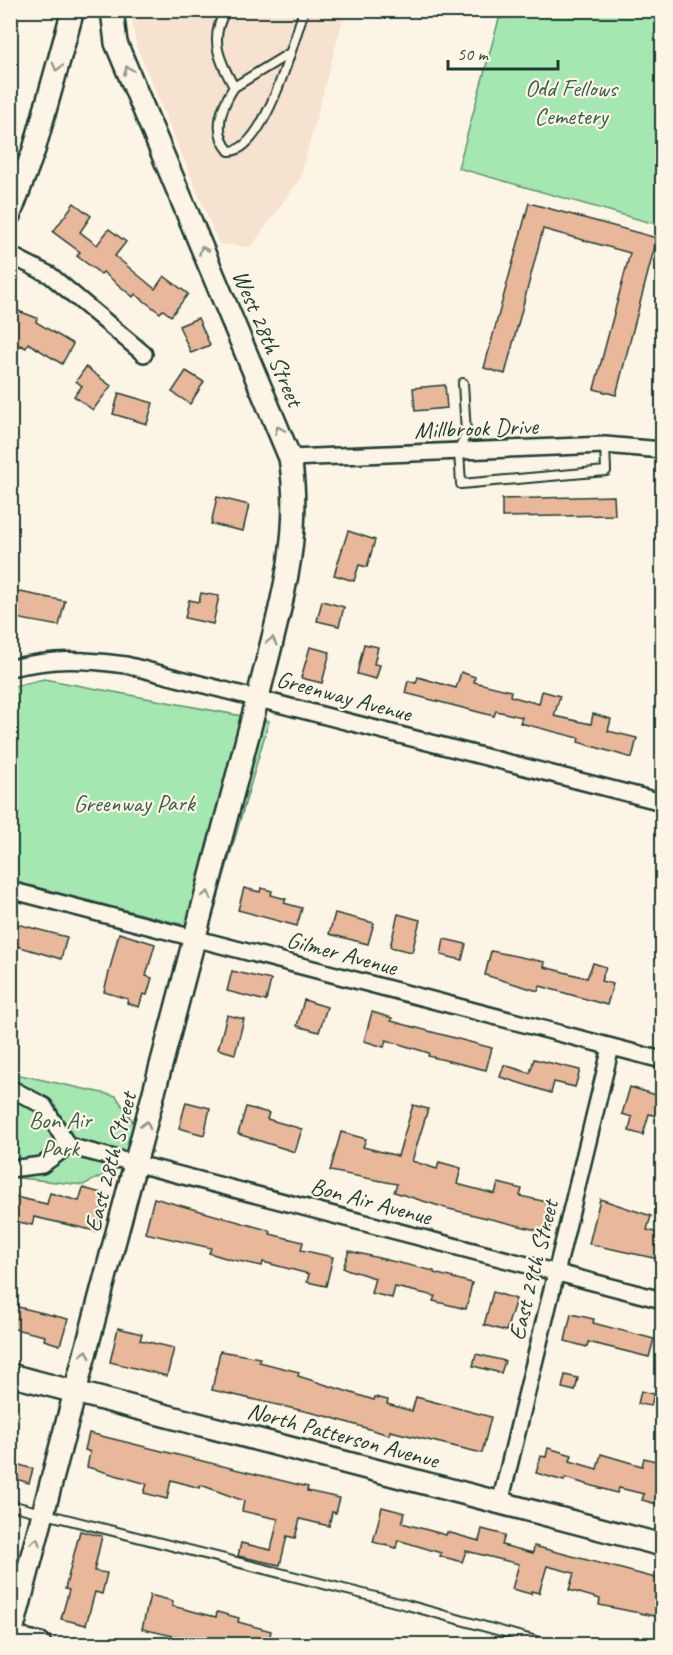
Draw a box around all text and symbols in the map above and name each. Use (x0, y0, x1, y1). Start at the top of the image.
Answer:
scale bar (448, 33, 558, 71)
text: 50 m (457, 43, 490, 65)
one-way arrow (52, 62, 65, 72)
one-way arrow (123, 65, 135, 76)
park label: Odd Fellows Cemetery (525, 73, 619, 131)
one-way arrow (198, 245, 210, 256)
street label: West 28th Street (226, 265, 311, 413)
street label: Millbrook Drive (414, 411, 541, 445)
one-way arrow (274, 425, 286, 436)
one-way arrow (264, 636, 277, 646)
street label: Greenway Avenue (273, 664, 417, 729)
park label: Greenway Park (73, 788, 197, 818)
one-way arrow (199, 891, 212, 901)
street label: Gilmer Avenue (284, 924, 402, 983)
street label: East 28th Street (77, 1087, 144, 1235)
park label: Bon Air Park (29, 1105, 94, 1163)
one-way arrow (139, 1120, 152, 1130)
street label: Bon Air Avenue (307, 1171, 437, 1232)
street label: East 29th Street (501, 1195, 565, 1343)
one-way arrow (78, 1349, 91, 1359)
street label: North Patterson Avenue (244, 1395, 444, 1475)
one-way arrow (29, 1537, 42, 1547)

